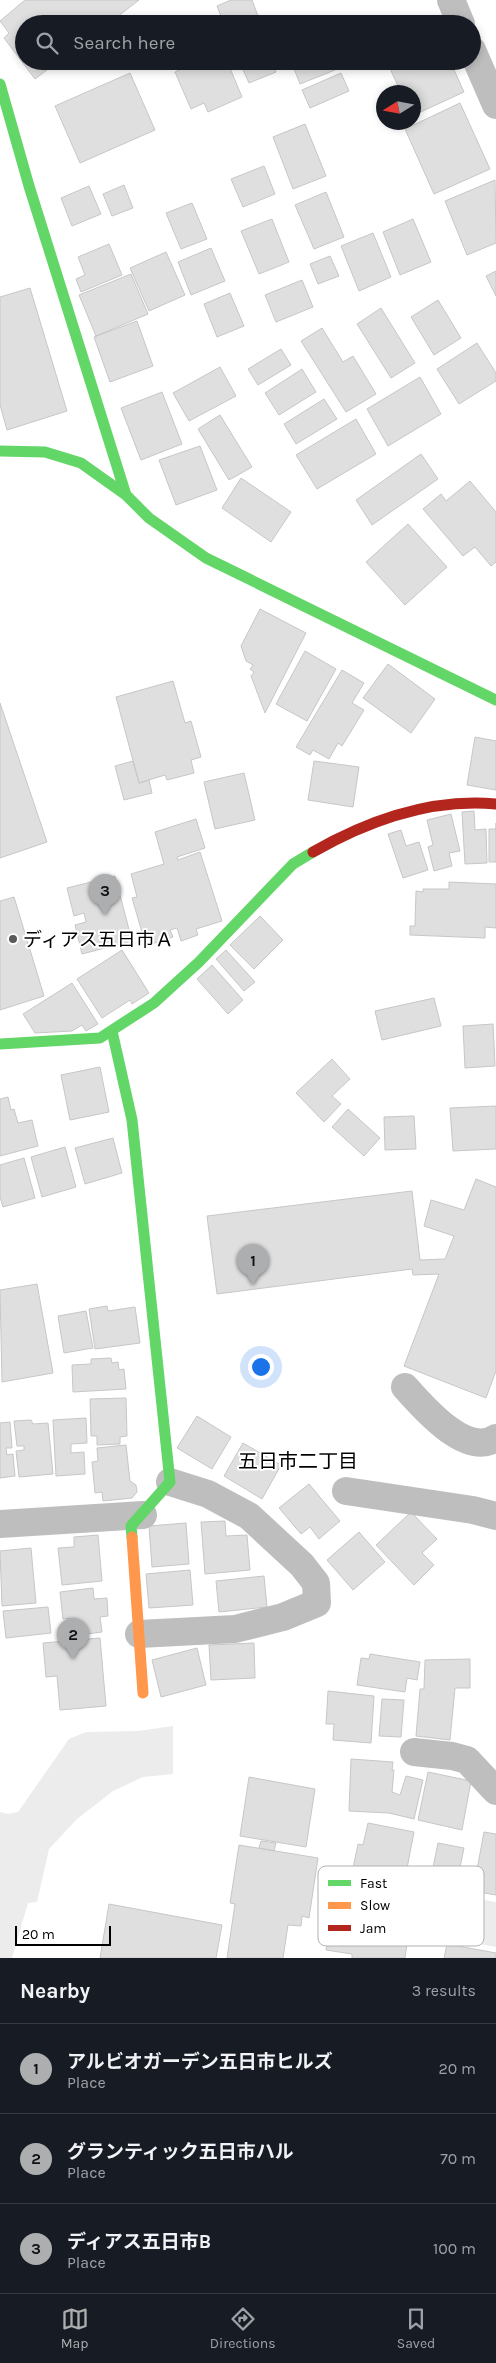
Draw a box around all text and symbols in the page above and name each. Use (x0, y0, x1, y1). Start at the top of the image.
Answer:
search box (15, 15, 481, 70)
icon: search (33, 29, 61, 57)
text: Search here (73, 32, 175, 54)
north arrow (376, 85, 421, 130)
pin: 3 (89, 874, 121, 915)
place label: ディアス五日市Ａ (23, 929, 174, 951)
marker: ディアス五日市Ａ (7, 933, 19, 945)
pin: 1 (237, 1244, 269, 1285)
your location (248, 1354, 274, 1380)
district label: 五日市二丁目 (238, 1450, 358, 1473)
pin: 2 (57, 1618, 89, 1659)
legend (318, 1866, 484, 1946)
text: Fast (360, 1875, 387, 1892)
text: Slow (360, 1897, 390, 1914)
text: Jam (360, 1920, 386, 1937)
scale bar (15, 1923, 111, 1946)
text: 20 m (22, 1926, 55, 1943)
text: Nearby (20, 1979, 90, 2003)
text: 3 results (412, 1981, 476, 2000)
text: アルビオガーデン五日市ヒルズ (67, 2051, 333, 2073)
text: 1 (33, 2059, 39, 2078)
text: 20 m (438, 2059, 476, 2078)
text: Place (67, 2073, 106, 2092)
text: グランティック五日市ハル (67, 2141, 294, 2163)
text: 2 (31, 2149, 41, 2168)
text: 70 m (440, 2149, 476, 2168)
text: Place (67, 2163, 106, 2182)
text: ディアス五日市B (67, 2231, 211, 2253)
text: 3 (31, 2239, 41, 2258)
text: 100 m (433, 2239, 476, 2258)
text: Place (67, 2253, 106, 2272)
tab: Map (61, 2305, 89, 2352)
tab: Directions (210, 2305, 276, 2352)
tab: Saved (397, 2305, 435, 2352)

